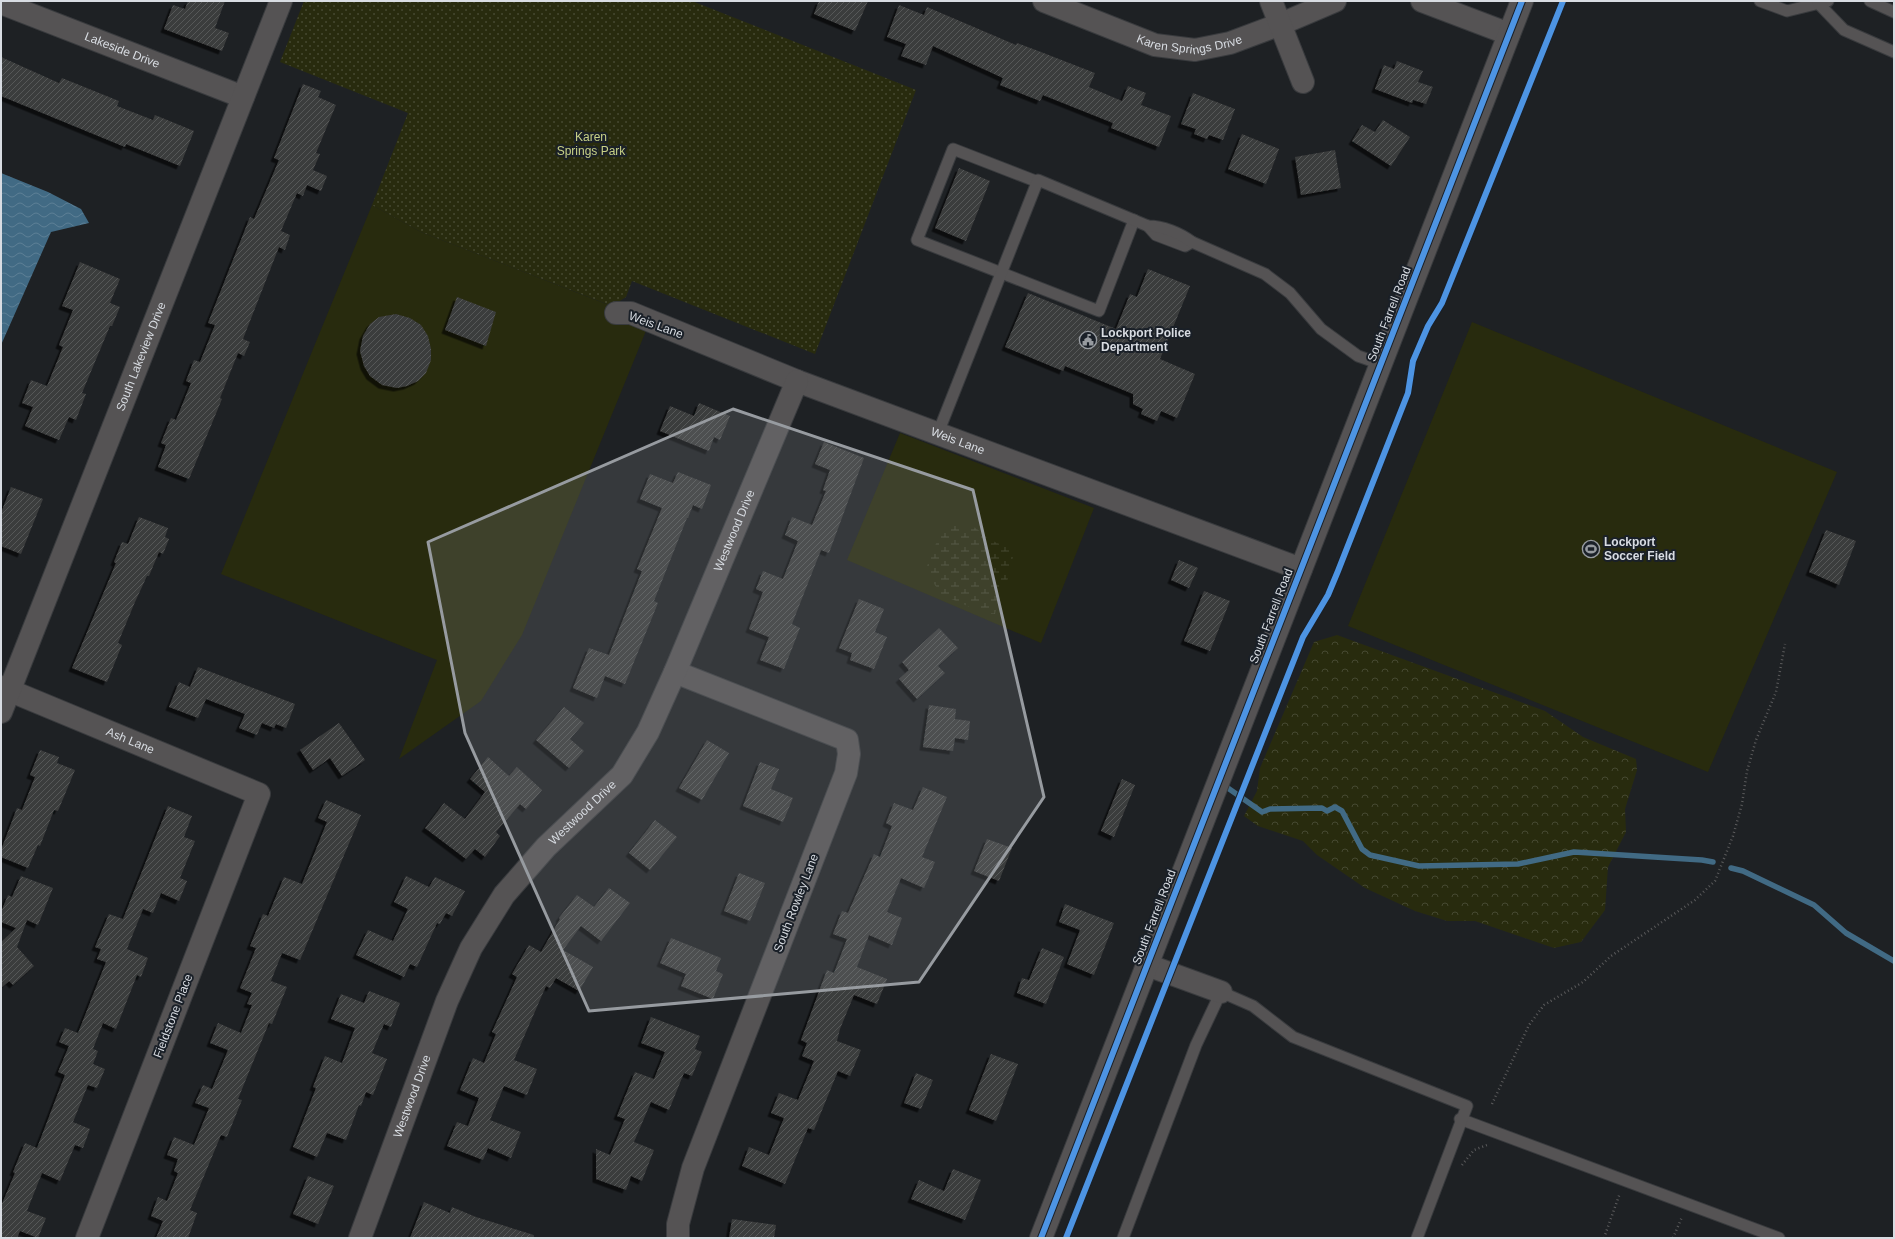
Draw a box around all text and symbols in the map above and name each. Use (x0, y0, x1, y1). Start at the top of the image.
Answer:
street label: Lakeside Drive (83, 29, 162, 71)
street label: Karen Springs Drive (1135, 31, 1244, 57)
park label: Karen Springs Park (557, 130, 626, 158)
street label: South Farrell Road (1364, 264, 1414, 364)
street label: South Lakeview Drive (113, 300, 169, 413)
street label: Weis Lane (627, 309, 685, 341)
place label: Lockport Police Department (1101, 326, 1191, 354)
public building icon: Lockport Police Department (1078, 330, 1098, 350)
street label: Weis Lane (929, 425, 987, 458)
street label: Westwood Drive (711, 487, 758, 573)
place label: Lockport Soccer Field (1604, 535, 1675, 563)
sports icon: Lockport Soccer Field (1581, 539, 1601, 559)
street label: South Farrell Road (1246, 566, 1296, 666)
street label: Ash Lane (104, 724, 157, 757)
street label: Westwood Drive (546, 777, 619, 848)
street label: South Rowley Lane (771, 852, 821, 954)
street label: South Farrell Road (1129, 867, 1179, 967)
street label: Fieldstone Place (151, 972, 196, 1060)
street label: Westwood Drive (390, 1053, 434, 1140)

